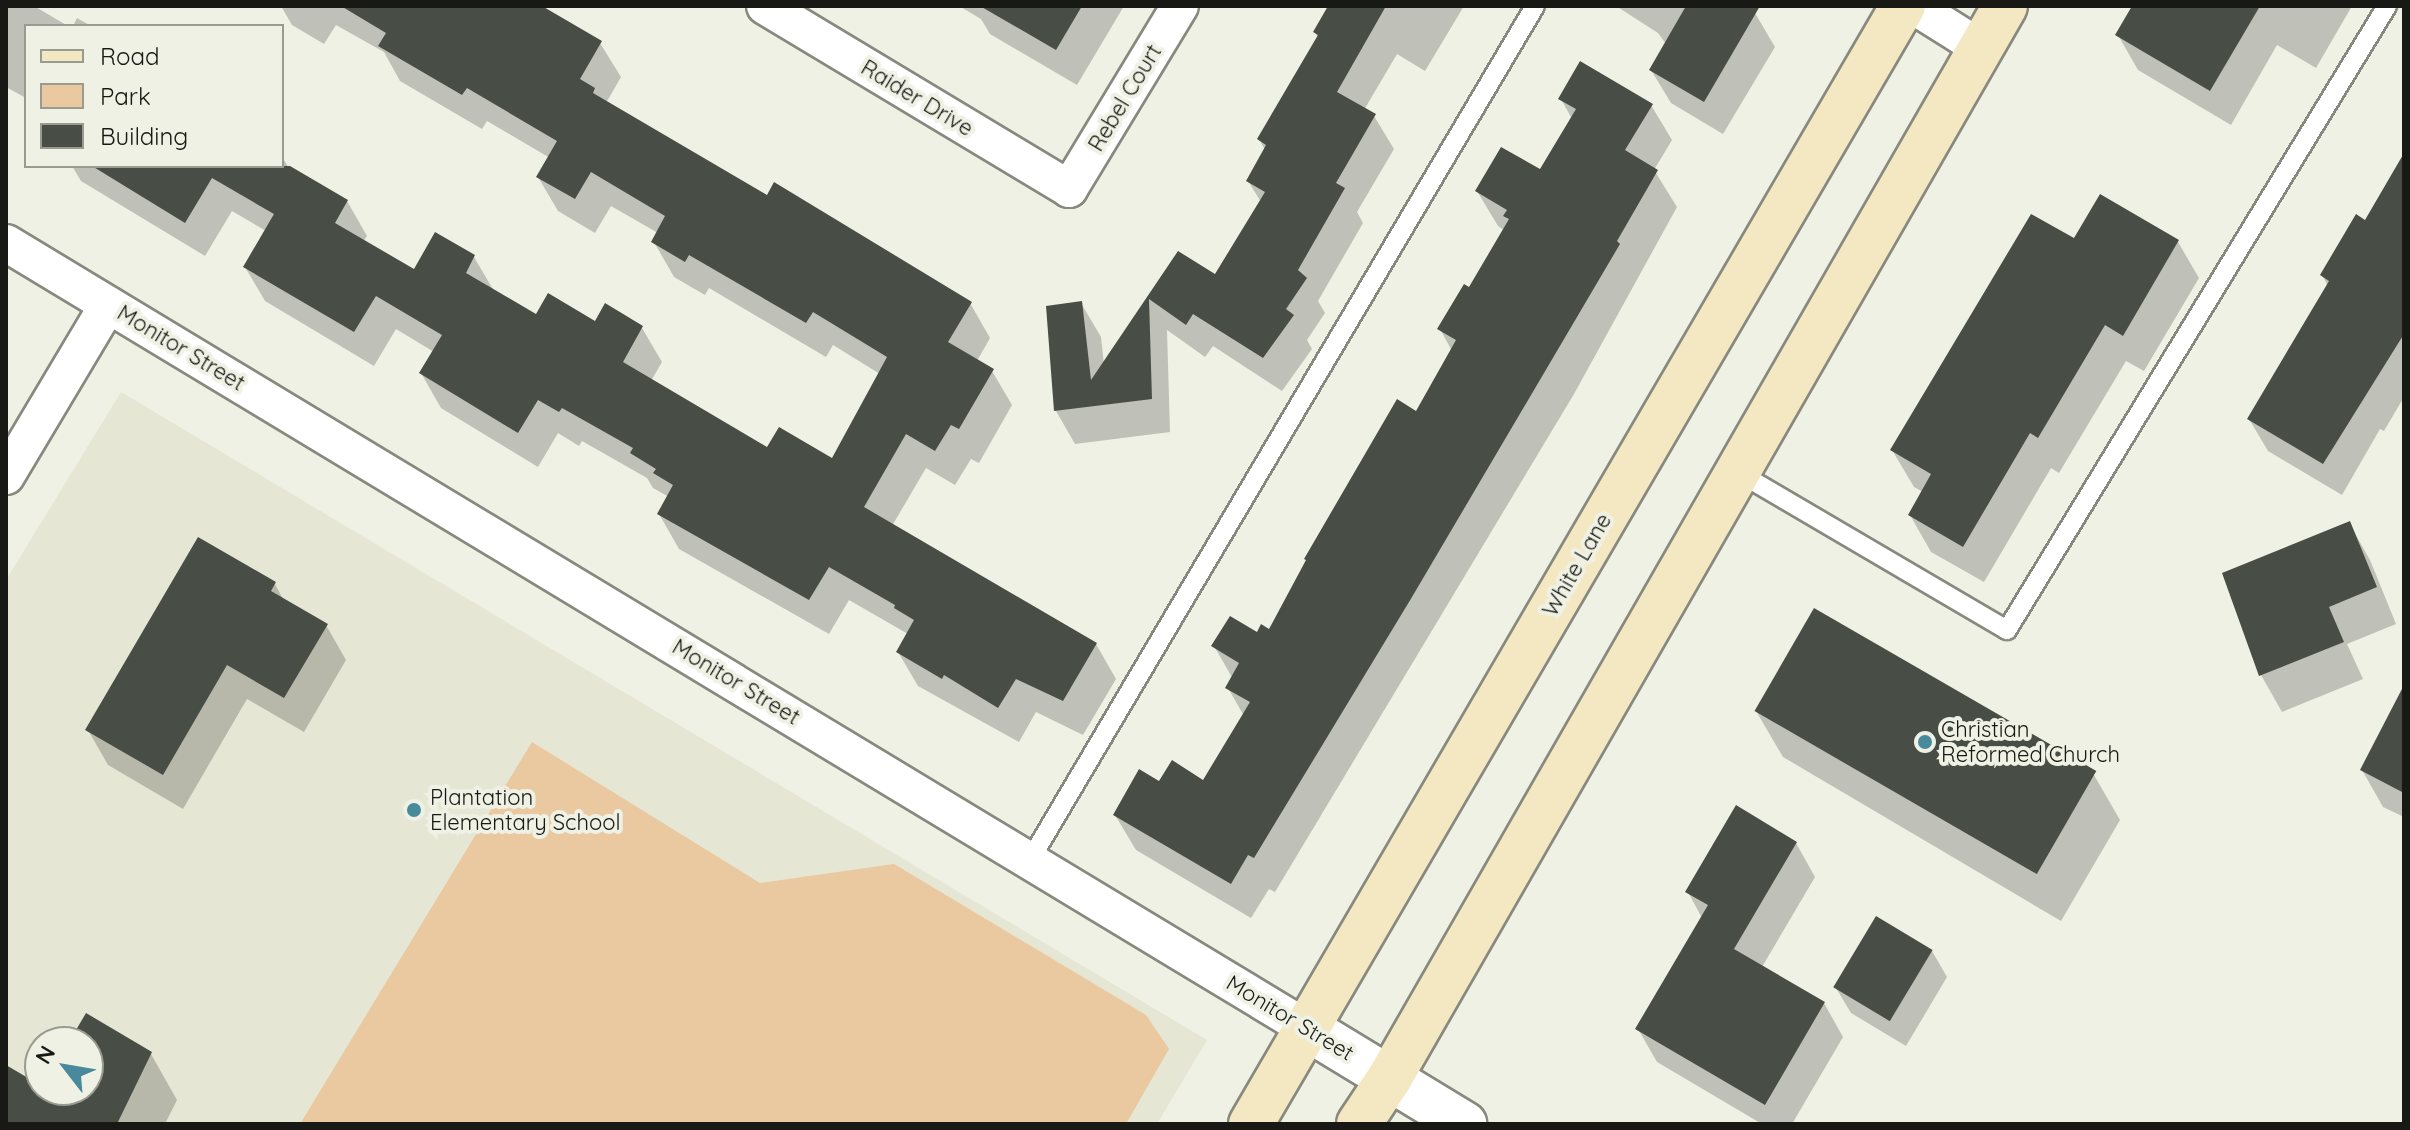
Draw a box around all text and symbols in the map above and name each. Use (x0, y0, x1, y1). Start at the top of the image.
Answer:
legend (24, 24, 284, 168)
street label: Rebel Court (1083, 40, 1167, 156)
text: Road (100, 41, 160, 71)
street label: Raider Drive (856, 54, 978, 142)
text: Park (100, 81, 151, 111)
text: Building (100, 121, 188, 151)
street label: Monitor Street (112, 300, 250, 396)
street label: White Lane (1537, 509, 1617, 621)
street label: Monitor Street (667, 634, 805, 730)
place label: Christian Reformed Church (1941, 716, 2120, 768)
marker: Christian Reformed Church (1916, 733, 1934, 751)
place label: Plantation Elementary School (430, 784, 621, 836)
marker: Plantation Elementary School (405, 801, 423, 819)
street label: Monitor Street (1221, 970, 1359, 1066)
north arrow (24, 1026, 104, 1106)
text: N (29, 1041, 61, 1069)

